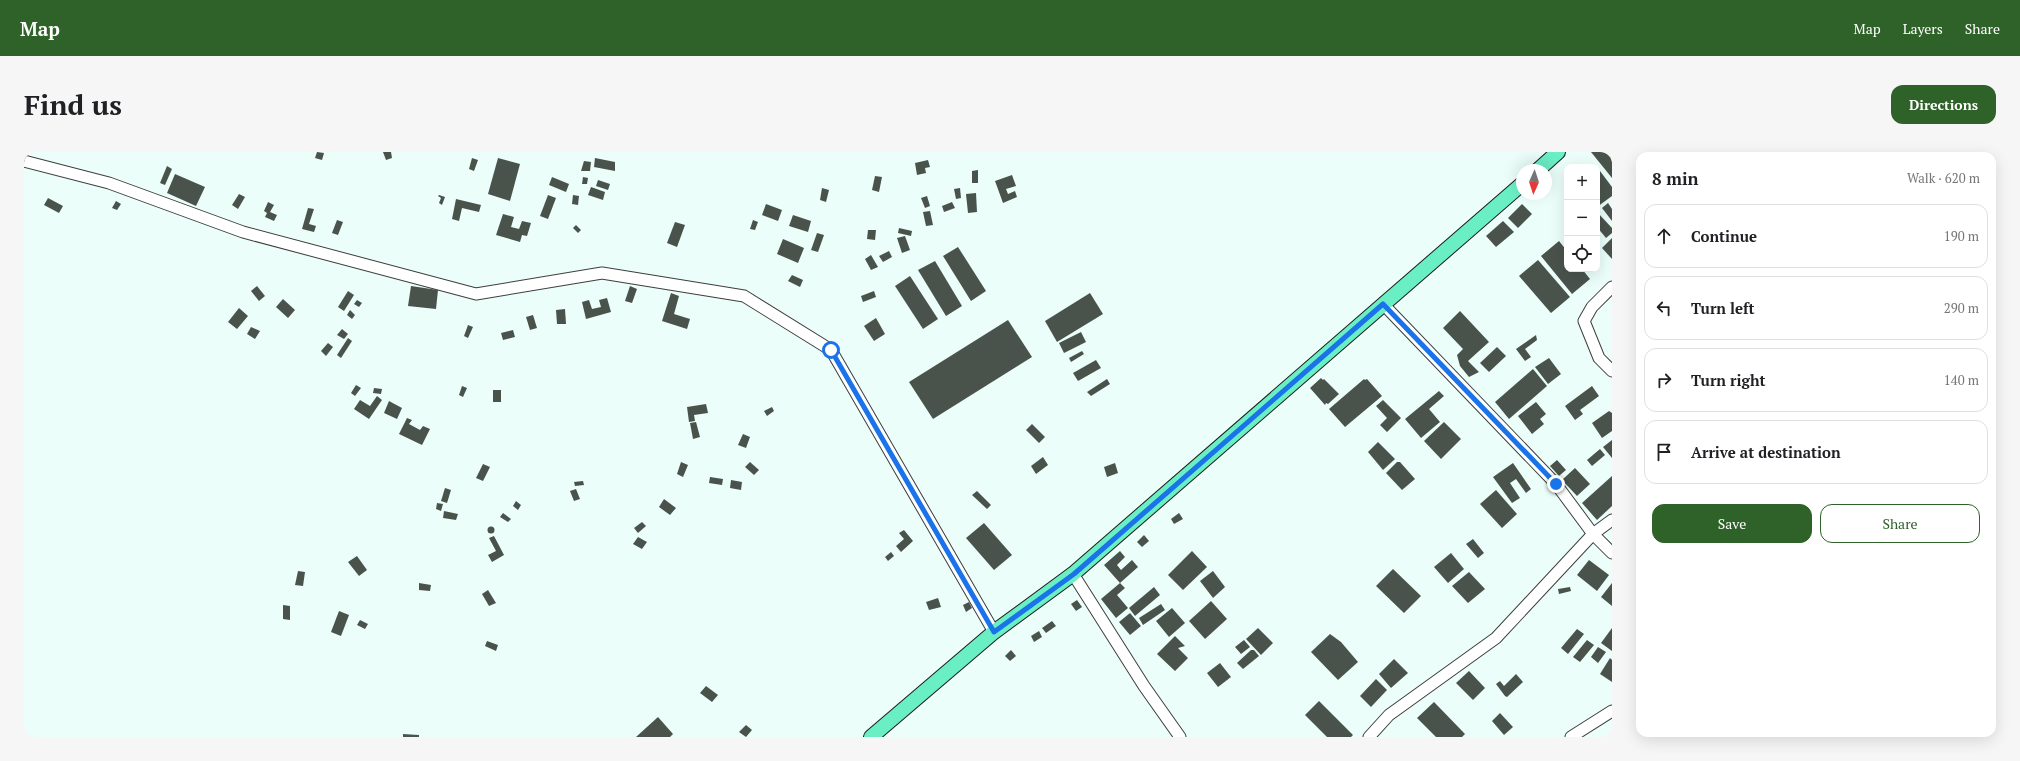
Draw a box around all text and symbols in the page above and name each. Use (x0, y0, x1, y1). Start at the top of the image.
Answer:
text: Map (20, 16, 60, 41)
text: Map (1854, 19, 1881, 38)
text: Layers (1903, 19, 1943, 38)
text: Share (1965, 19, 2000, 38)
button: Directions (1891, 85, 1996, 124)
text: Find us (24, 86, 122, 123)
north arrow (1516, 164, 1552, 200)
map controls (1564, 164, 1600, 272)
button: + (1564, 164, 1600, 200)
text: 8 min (1652, 167, 1699, 190)
text: Walk · 620 m (1907, 169, 1980, 187)
button: − (1564, 200, 1600, 236)
icon: ahead (1653, 225, 1675, 247)
text: Continue (1691, 226, 1757, 246)
text: 190 m (1944, 227, 1979, 245)
button: locate (1564, 236, 1600, 272)
icon: left (1653, 297, 1675, 319)
text: Turn left (1691, 298, 1755, 318)
text: 290 m (1944, 299, 1979, 317)
route start (822, 341, 840, 359)
icon: right (1653, 369, 1675, 391)
text: Turn right (1691, 370, 1766, 390)
text: 140 m (1944, 371, 1979, 389)
icon: arrive (1653, 441, 1675, 463)
text: Arrive at destination (1691, 442, 1841, 462)
route end (1547, 475, 1565, 493)
button: Save (1652, 504, 1812, 543)
button: Share (1820, 504, 1980, 543)

